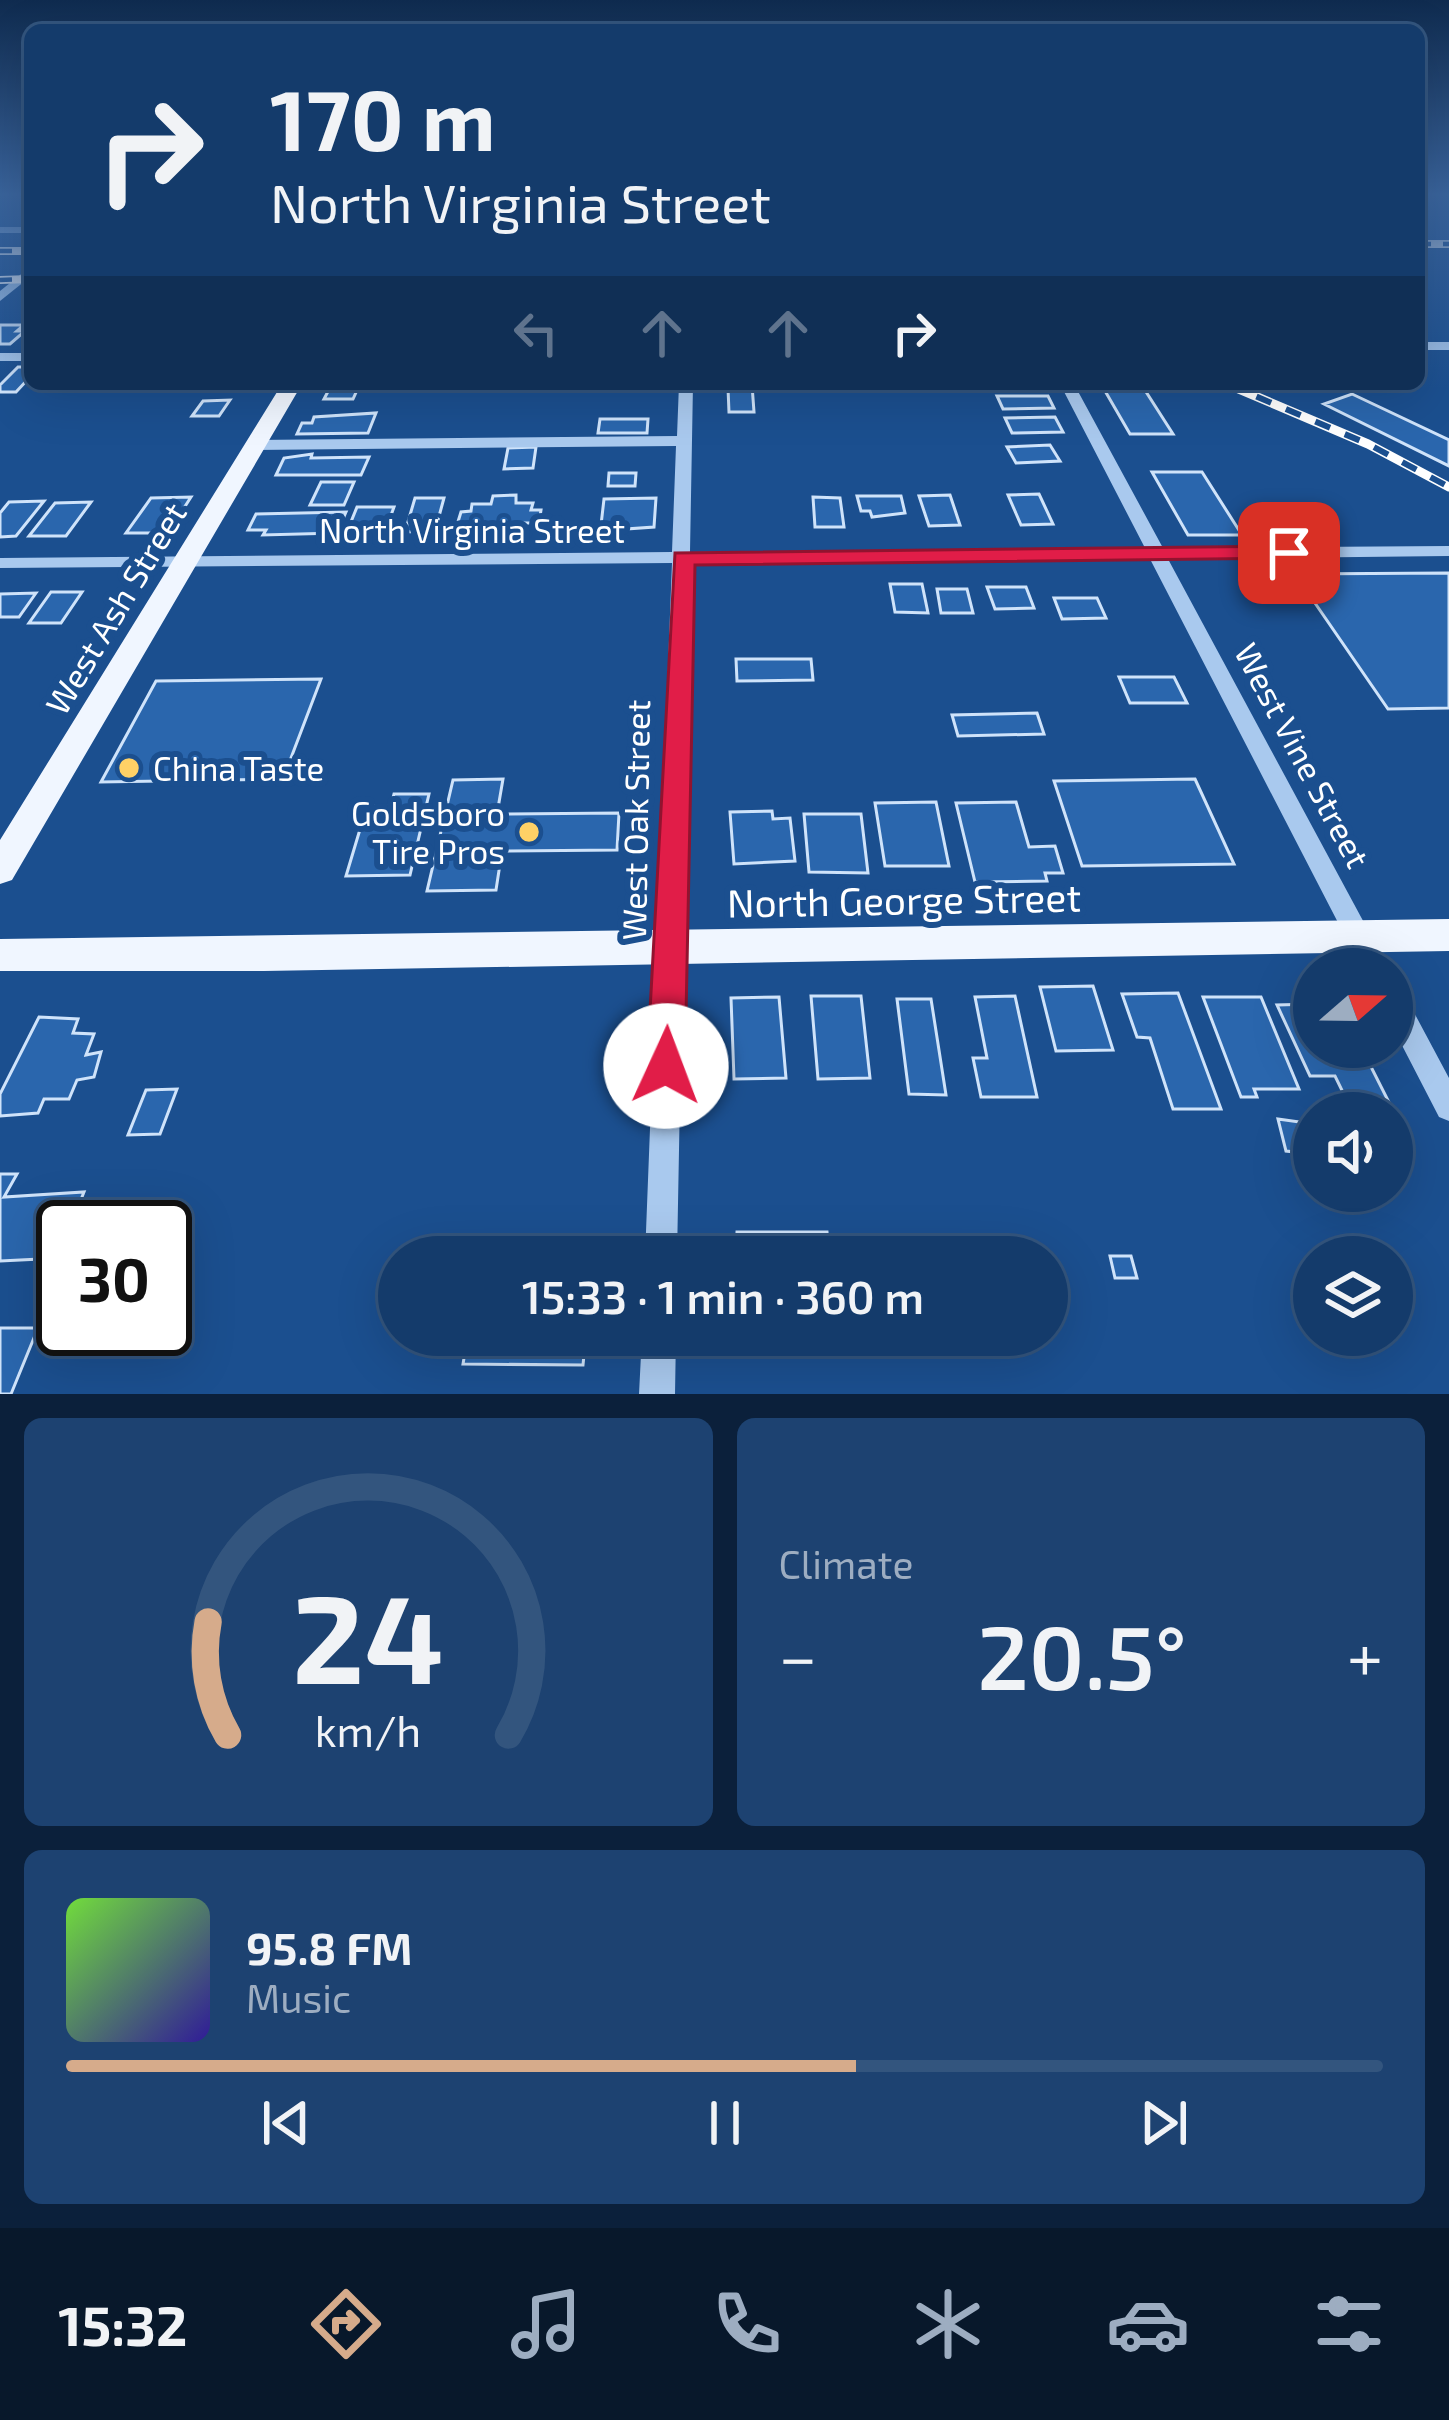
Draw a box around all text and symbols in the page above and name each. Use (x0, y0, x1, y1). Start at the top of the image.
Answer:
text: 170 m (270, 67, 496, 168)
icon: right (72, 72, 228, 228)
text: North Virginia Street (270, 169, 771, 234)
icon: left (503, 300, 569, 366)
icon: ahead (629, 300, 695, 366)
icon: ahead (755, 300, 821, 366)
icon: right (881, 300, 947, 366)
street label: West Ash Street (36, 495, 194, 721)
pin (1238, 502, 1340, 604)
street label: North Virginia Street (319, 510, 625, 550)
icon: arrive (1256, 520, 1322, 586)
street label: West Vine Street (1227, 636, 1379, 874)
street label: West Oak Street (613, 699, 657, 941)
place label: China Taste (153, 748, 324, 788)
marker: China Taste (116, 755, 142, 781)
place label: Goldsboro Tire Pros (351, 793, 505, 871)
marker: Goldsboro Tire Pros (516, 819, 542, 845)
street label: North George Street (727, 872, 1081, 926)
north arrow (1293, 948, 1413, 1068)
map controls (1293, 948, 1413, 1356)
position arrow (603, 1003, 729, 1129)
button: sound (1293, 1092, 1413, 1212)
speed limit sign: 30 (36, 1200, 192, 1356)
button: layers (1293, 1236, 1413, 1356)
text: 15:33 · 1 min · 360 m (522, 1269, 924, 1323)
text: Climate (779, 1540, 913, 1587)
text: 24 (292, 1559, 444, 1709)
text: 20.5° (977, 1600, 1187, 1708)
text: − (779, 1615, 817, 1694)
text: + (1347, 1615, 1383, 1694)
text: km/h (315, 1704, 421, 1756)
text: 95.8 FM (246, 1920, 412, 1974)
text: Music (246, 1974, 351, 2021)
icon: previous (253, 2090, 319, 2156)
icon: pause (692, 2090, 758, 2156)
icon: next (1131, 2090, 1197, 2156)
icon: directions (304, 2282, 388, 2366)
icon: music (504, 2282, 588, 2366)
icon: phone (705, 2282, 789, 2366)
icon: climate (906, 2282, 990, 2366)
icon: car (1106, 2282, 1190, 2366)
icon: filters (1307, 2282, 1391, 2366)
text: 15:32 (58, 2292, 187, 2357)

